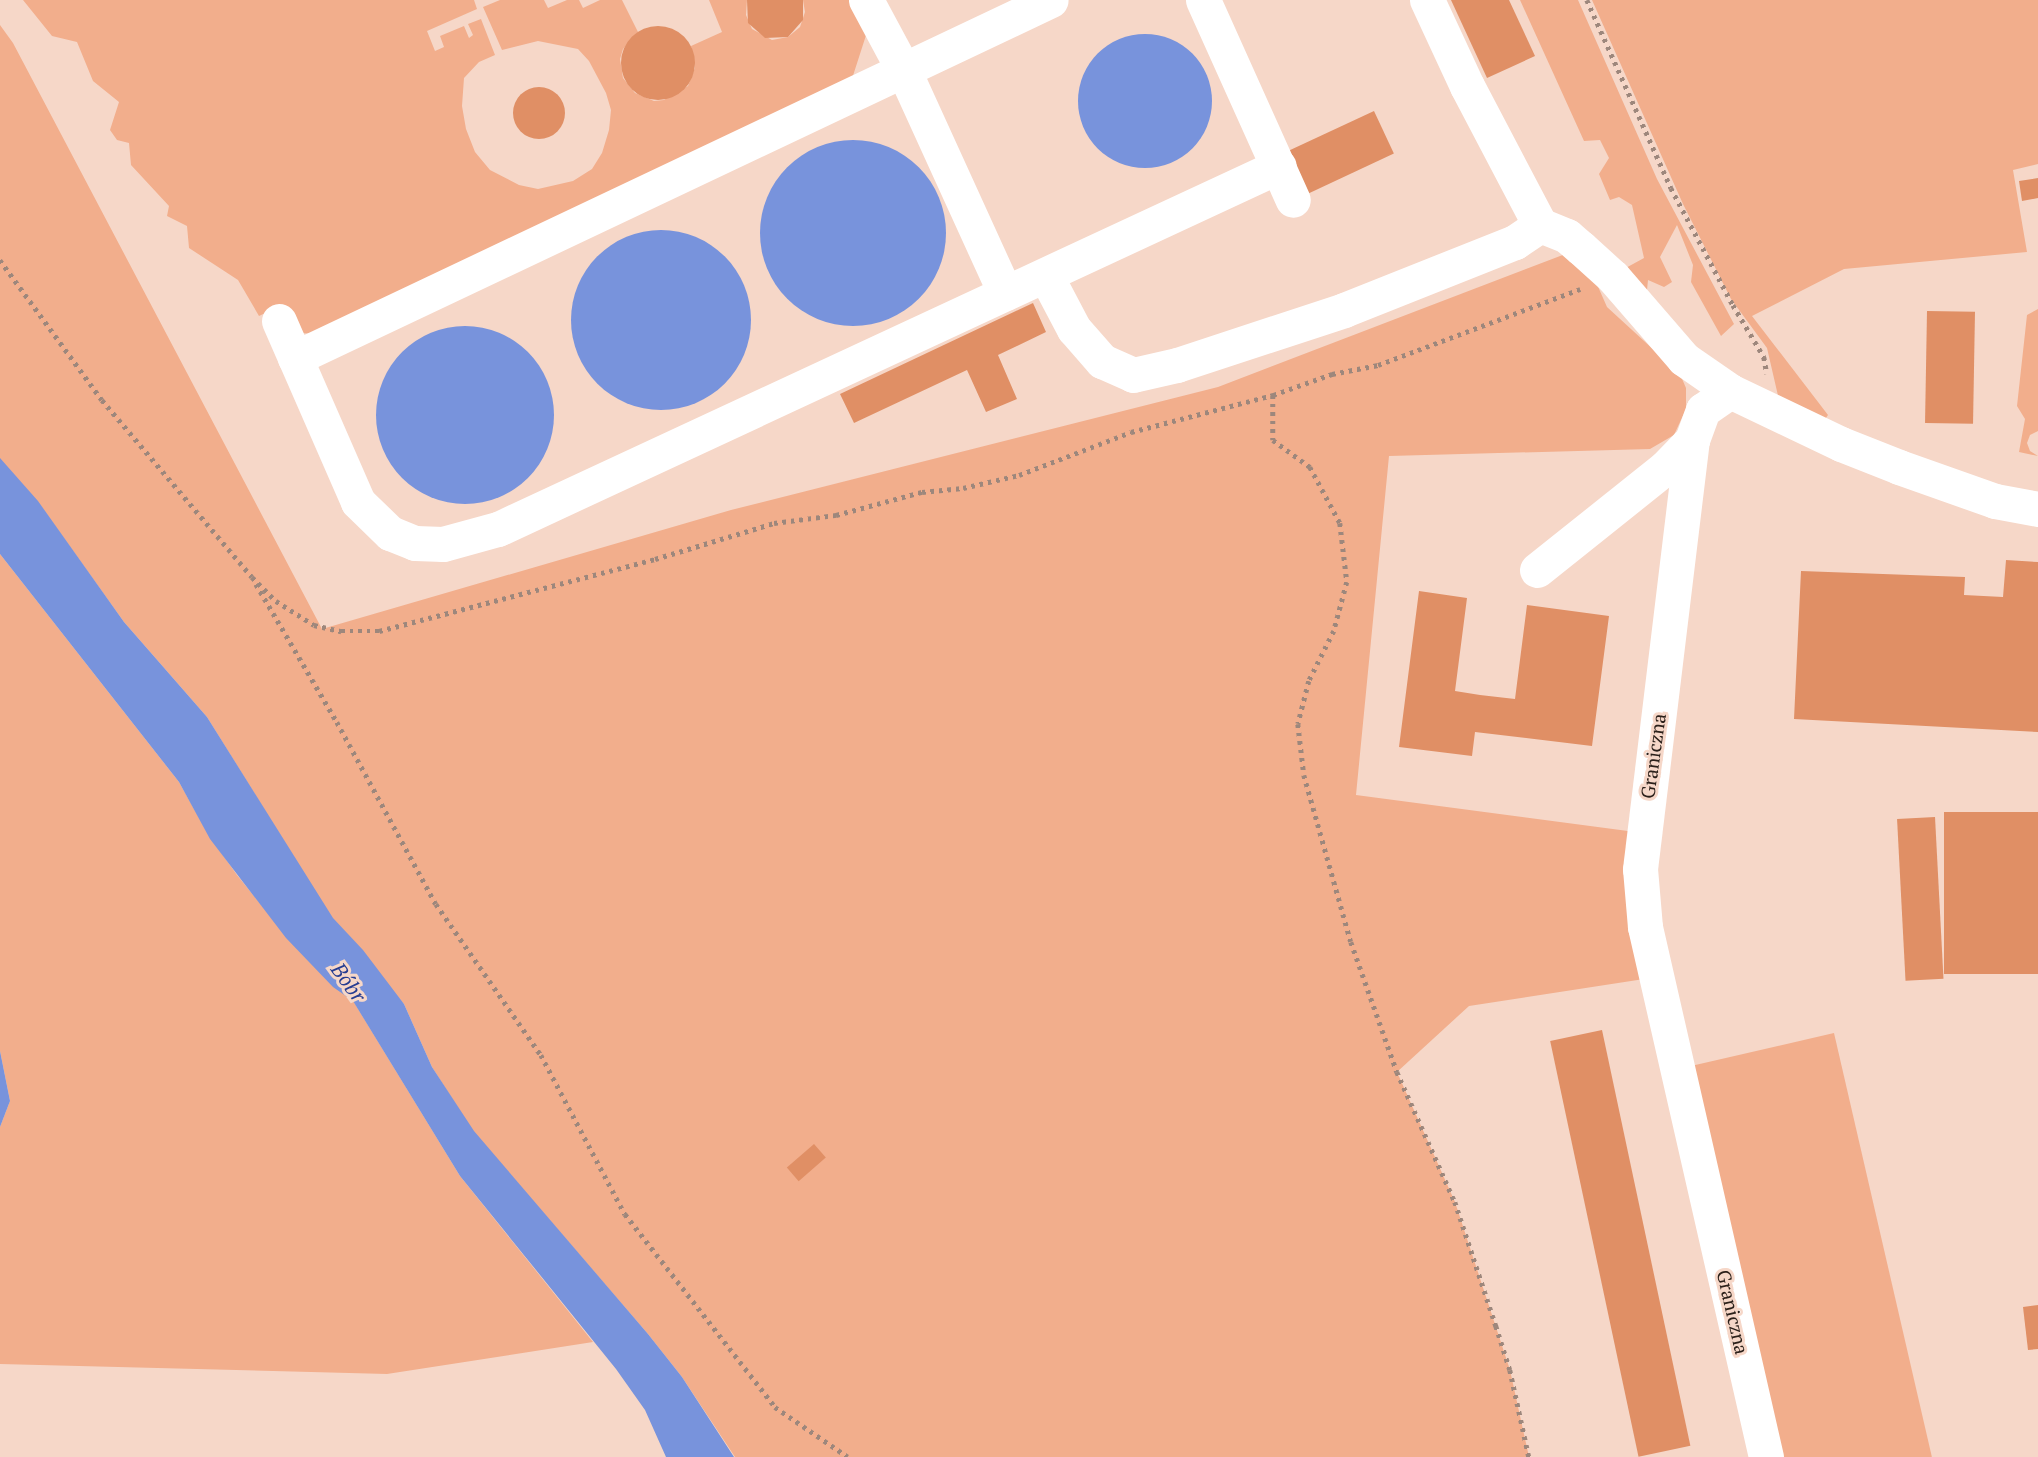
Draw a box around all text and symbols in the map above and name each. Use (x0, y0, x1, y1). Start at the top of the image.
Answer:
street label: Graniczna (1636, 712, 1670, 800)
water label: Bóbr (326, 957, 372, 1007)
street label: Graniczna (1712, 1268, 1754, 1356)

